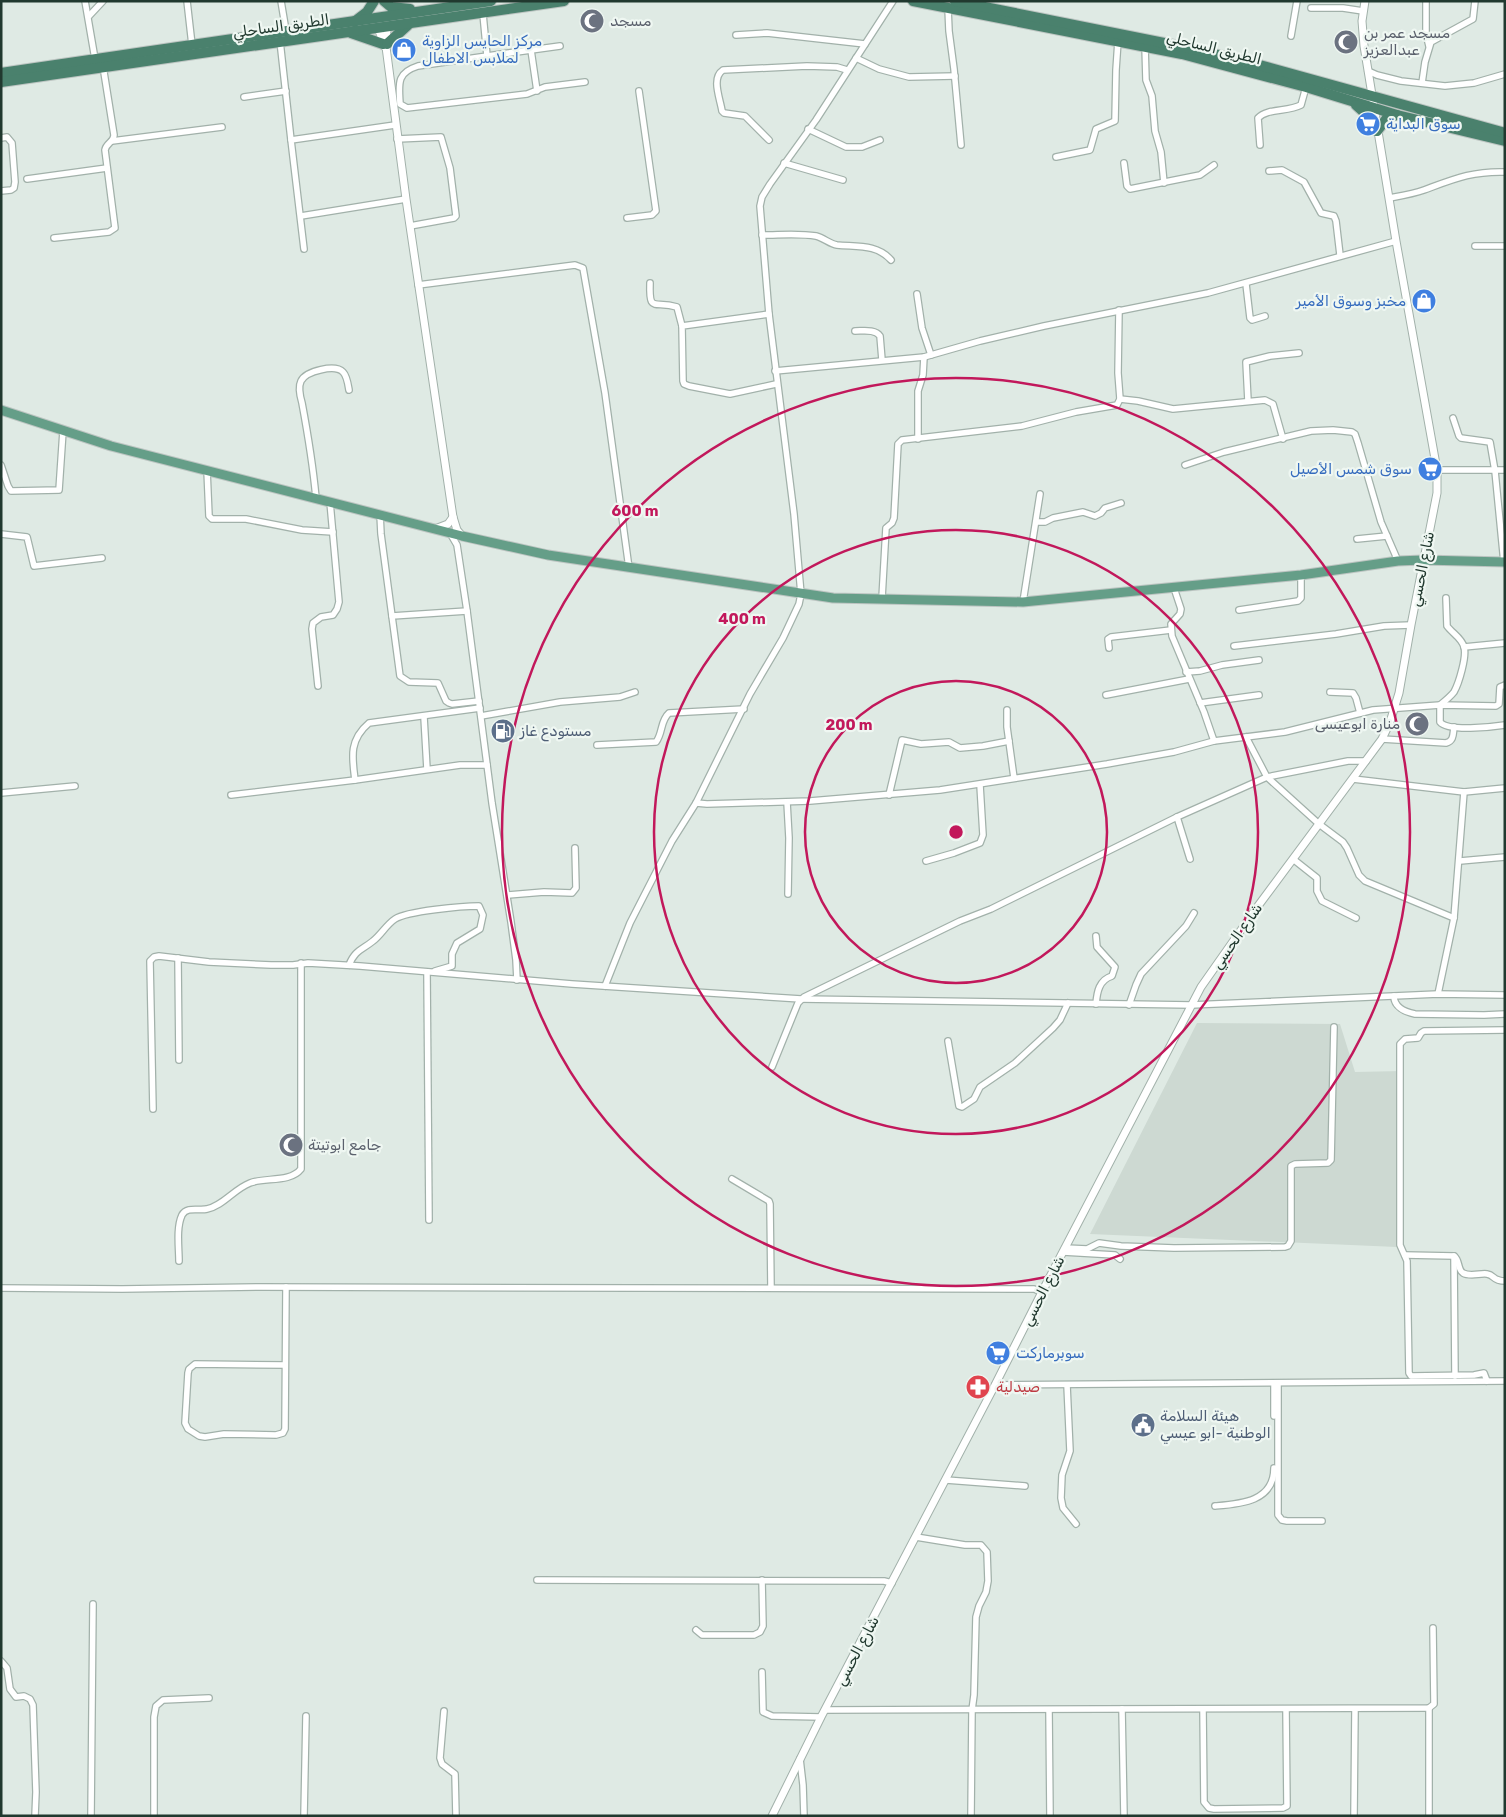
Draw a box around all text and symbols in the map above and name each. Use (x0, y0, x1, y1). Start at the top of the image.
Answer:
mosque icon: مسجد (579, 8, 605, 34)
street label: الطريق الساحلي (232, 10, 331, 45)
place label: مسجد (610, 12, 651, 30)
place label: مسجد عمر بن عبدالعزيز (1363, 24, 1450, 59)
street label: الطريق الساحلي (1164, 28, 1263, 71)
mosque icon: مسجد عمر بن عبدالعزيز (1333, 29, 1359, 55)
place label: مركز الحايس الزاوية لملابس الاطفال (422, 32, 542, 67)
shop icon: مركز الحايس الزاوية لملابس الاطفال (391, 37, 417, 63)
supermarket icon: سوق البداية (1355, 111, 1381, 137)
place label: سوق البداية (1386, 115, 1461, 133)
shop icon: مخبز وسوق الأمير (1411, 288, 1437, 314)
place label: مخبز وسوق الأمير (1295, 292, 1406, 311)
supermarket icon: سوق شمس الأصيل (1417, 456, 1443, 482)
place label: سوق شمس الأصيل (1290, 460, 1412, 478)
text: 600 m (611, 502, 659, 520)
street label: شارع الحسي (1406, 530, 1441, 609)
text: 400 m (718, 610, 766, 628)
mosque icon: منارة ابوعيسى (1404, 711, 1430, 737)
place label: منارة ابوعيسى (1315, 715, 1400, 733)
text: 200 m (825, 716, 873, 734)
fuel station icon: مستودع غاز (490, 718, 516, 744)
place label: مستودع غاز (519, 722, 591, 742)
centre of rings (947, 823, 965, 841)
street label: شارع الحسي (1208, 900, 1269, 974)
mosque icon: جامع ابوتيتة (278, 1132, 304, 1158)
place label: جامع ابوتيتة (308, 1136, 381, 1156)
street label: شارع الحسي (1018, 1253, 1071, 1330)
supermarket icon: سوبرماركت (985, 1340, 1011, 1366)
place label: سوبرماركت (1016, 1344, 1085, 1362)
pharmacy icon: صيدلية (965, 1374, 991, 1400)
place label: صيدلية (996, 1378, 1040, 1396)
place label: هيئة السلامة الوطنية -ابو عيسي (1160, 1407, 1271, 1445)
public building icon: هيئة السلامة الوطنية -ابو عيسي (1130, 1412, 1156, 1438)
street label: شارع الحسي (831, 1613, 886, 1690)

